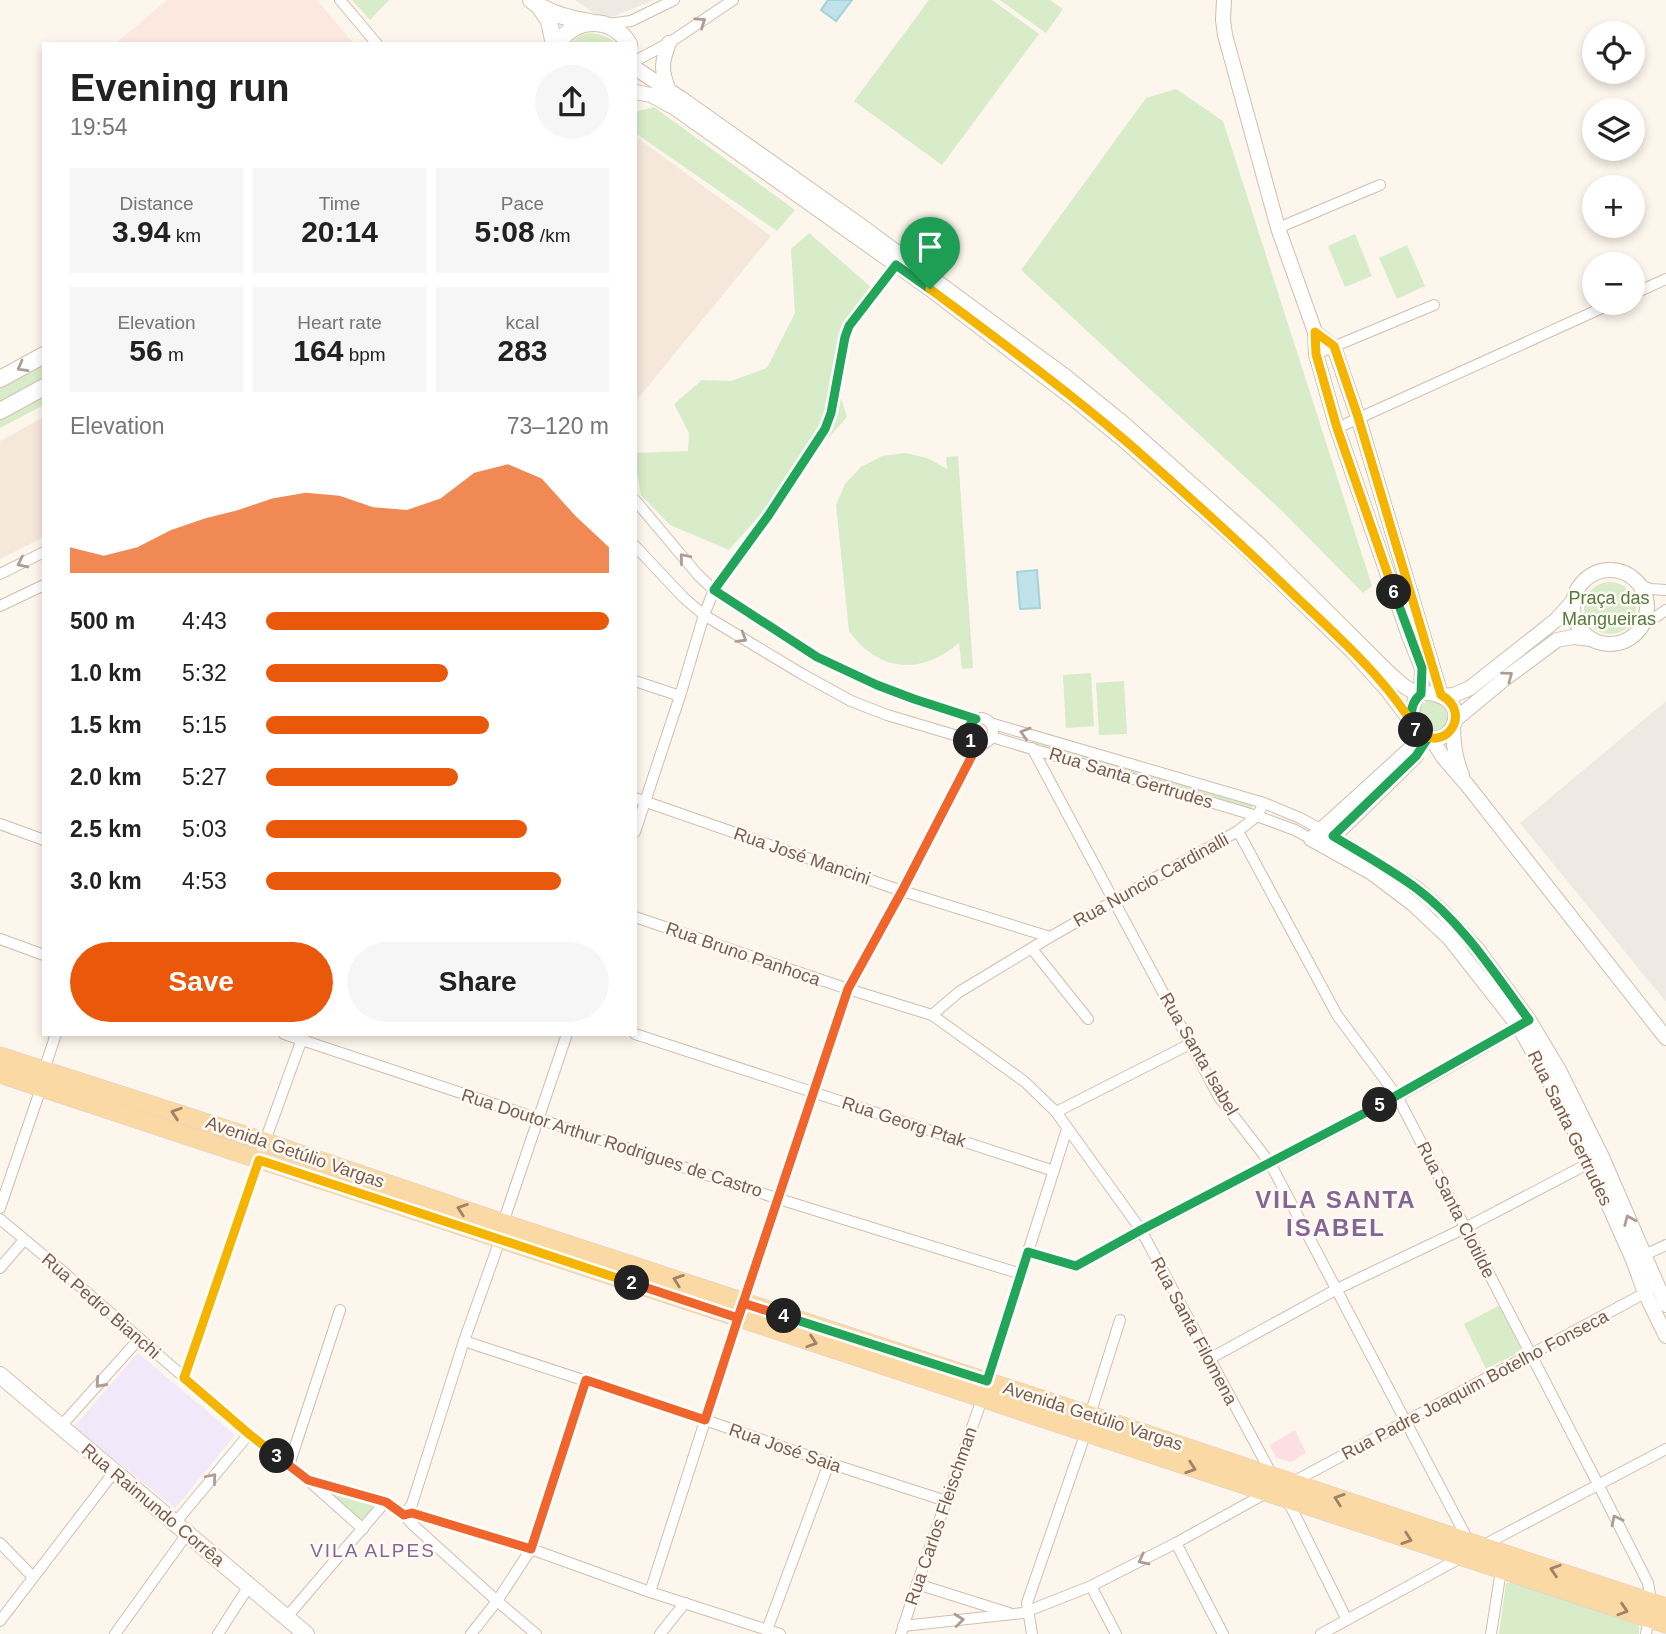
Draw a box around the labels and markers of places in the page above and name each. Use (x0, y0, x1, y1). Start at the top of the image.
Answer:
pin (900, 217, 960, 289)
pin: 6 (1376, 574, 1412, 610)
pin: 7 (1398, 712, 1434, 748)
pin: 1 (954, 724, 988, 758)
pin: 5 (1362, 1088, 1398, 1122)
pin: 2 (614, 1266, 650, 1300)
pin: 4 (766, 1298, 802, 1334)
pin: 3 (260, 1438, 294, 1474)

